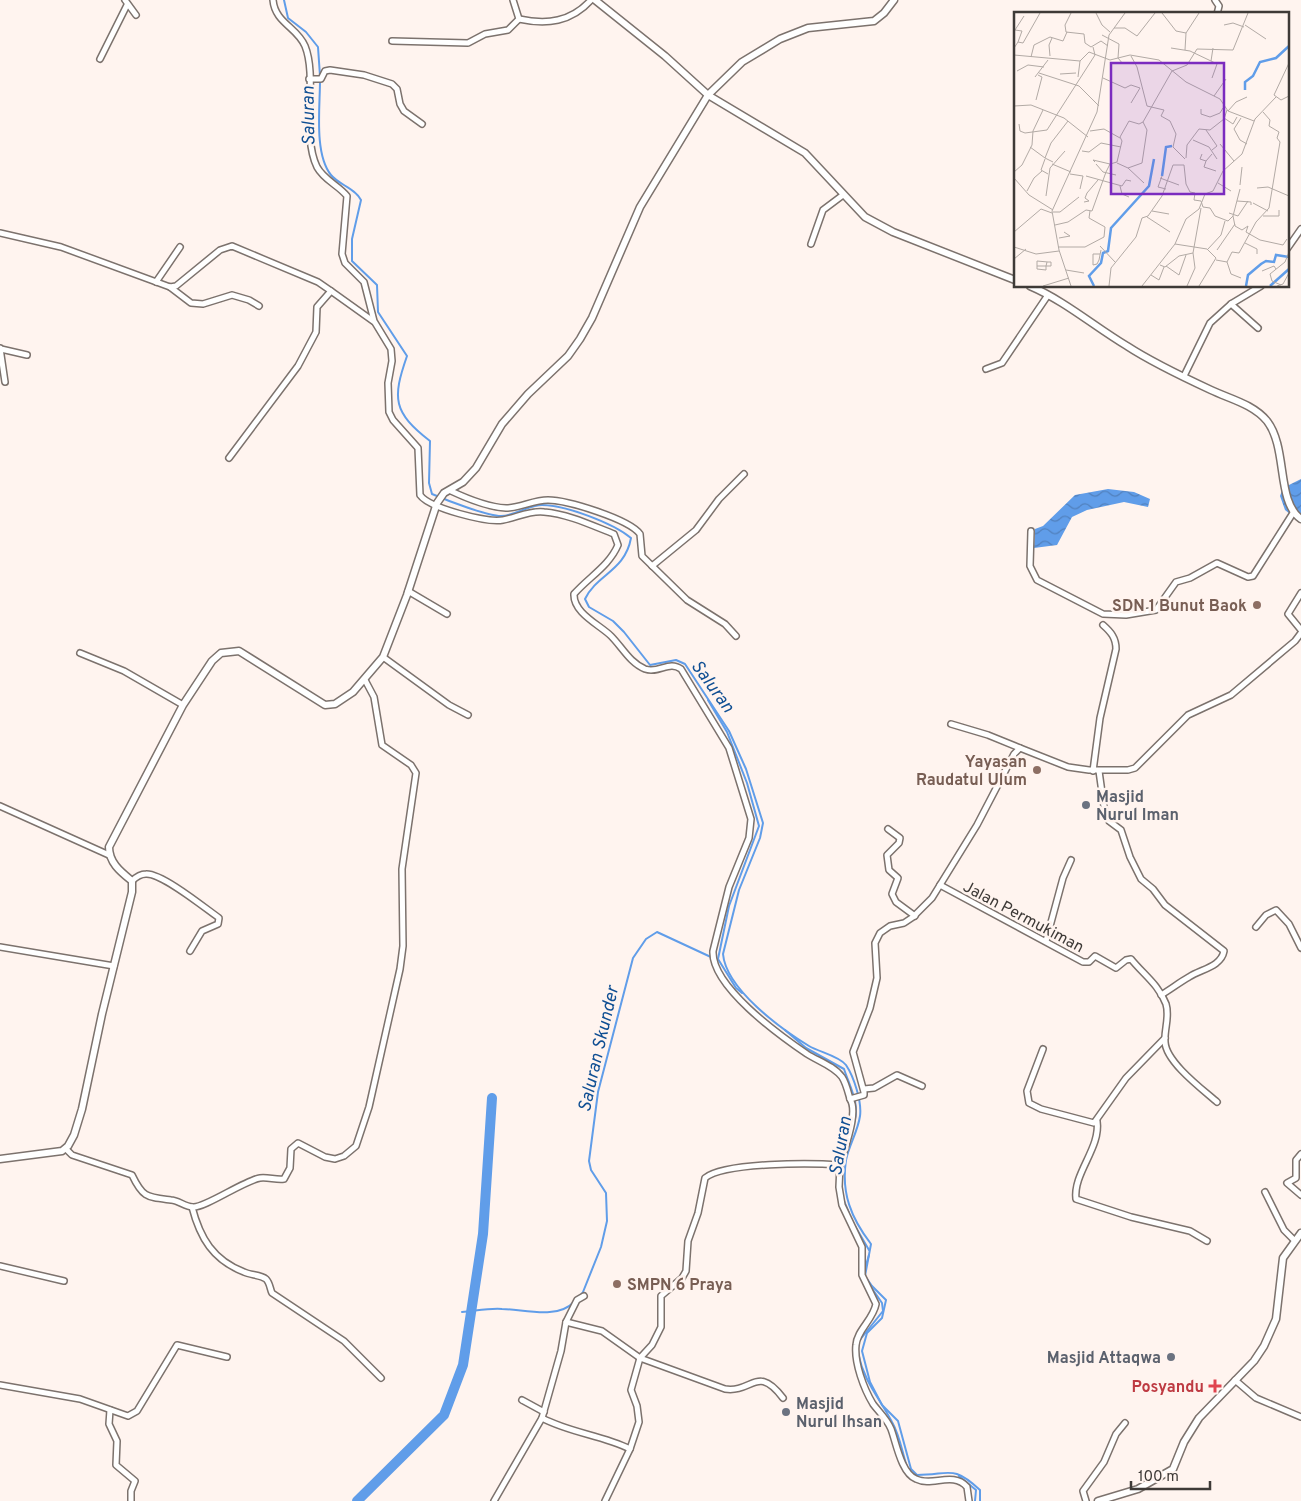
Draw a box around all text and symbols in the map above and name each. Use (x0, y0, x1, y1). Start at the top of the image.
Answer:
inset map (1014, 12, 1288, 288)
water label: Saluran (297, 86, 322, 146)
place label: SDN 1 Bunut Baok (1112, 597, 1247, 617)
marker: SDN 1 Bunut Baok (1251, 599, 1263, 611)
water label: Saluran (685, 656, 739, 718)
place label: Yayasan Raudatul Ulum (916, 753, 1027, 791)
marker: Yayasan Raudatul Ulum (1031, 764, 1043, 776)
place label: Masjid Nurul Iman (1096, 788, 1179, 826)
marker: Masjid Nurul Iman (1080, 799, 1092, 811)
street label: Jalan Permukiman (959, 877, 1087, 958)
water label: Saluran Skunder (574, 982, 626, 1115)
water label: Saluran (825, 1115, 858, 1178)
place label: SMPN 6 Praya (627, 1276, 732, 1296)
marker: SMPN 6 Praya (611, 1278, 623, 1290)
place label: Masjid Attaqwa (1047, 1349, 1161, 1369)
marker: Masjid Attaqwa (1165, 1351, 1177, 1363)
place label: Posyandu (1132, 1378, 1204, 1398)
marker: Posyandu (1208, 1379, 1222, 1393)
place label: Masjid Nurul Ihsan (796, 1395, 882, 1433)
marker: Masjid Nurul Ihsan (780, 1406, 792, 1418)
scale bar (1131, 1458, 1210, 1490)
text: 100 m (1138, 1468, 1179, 1487)

